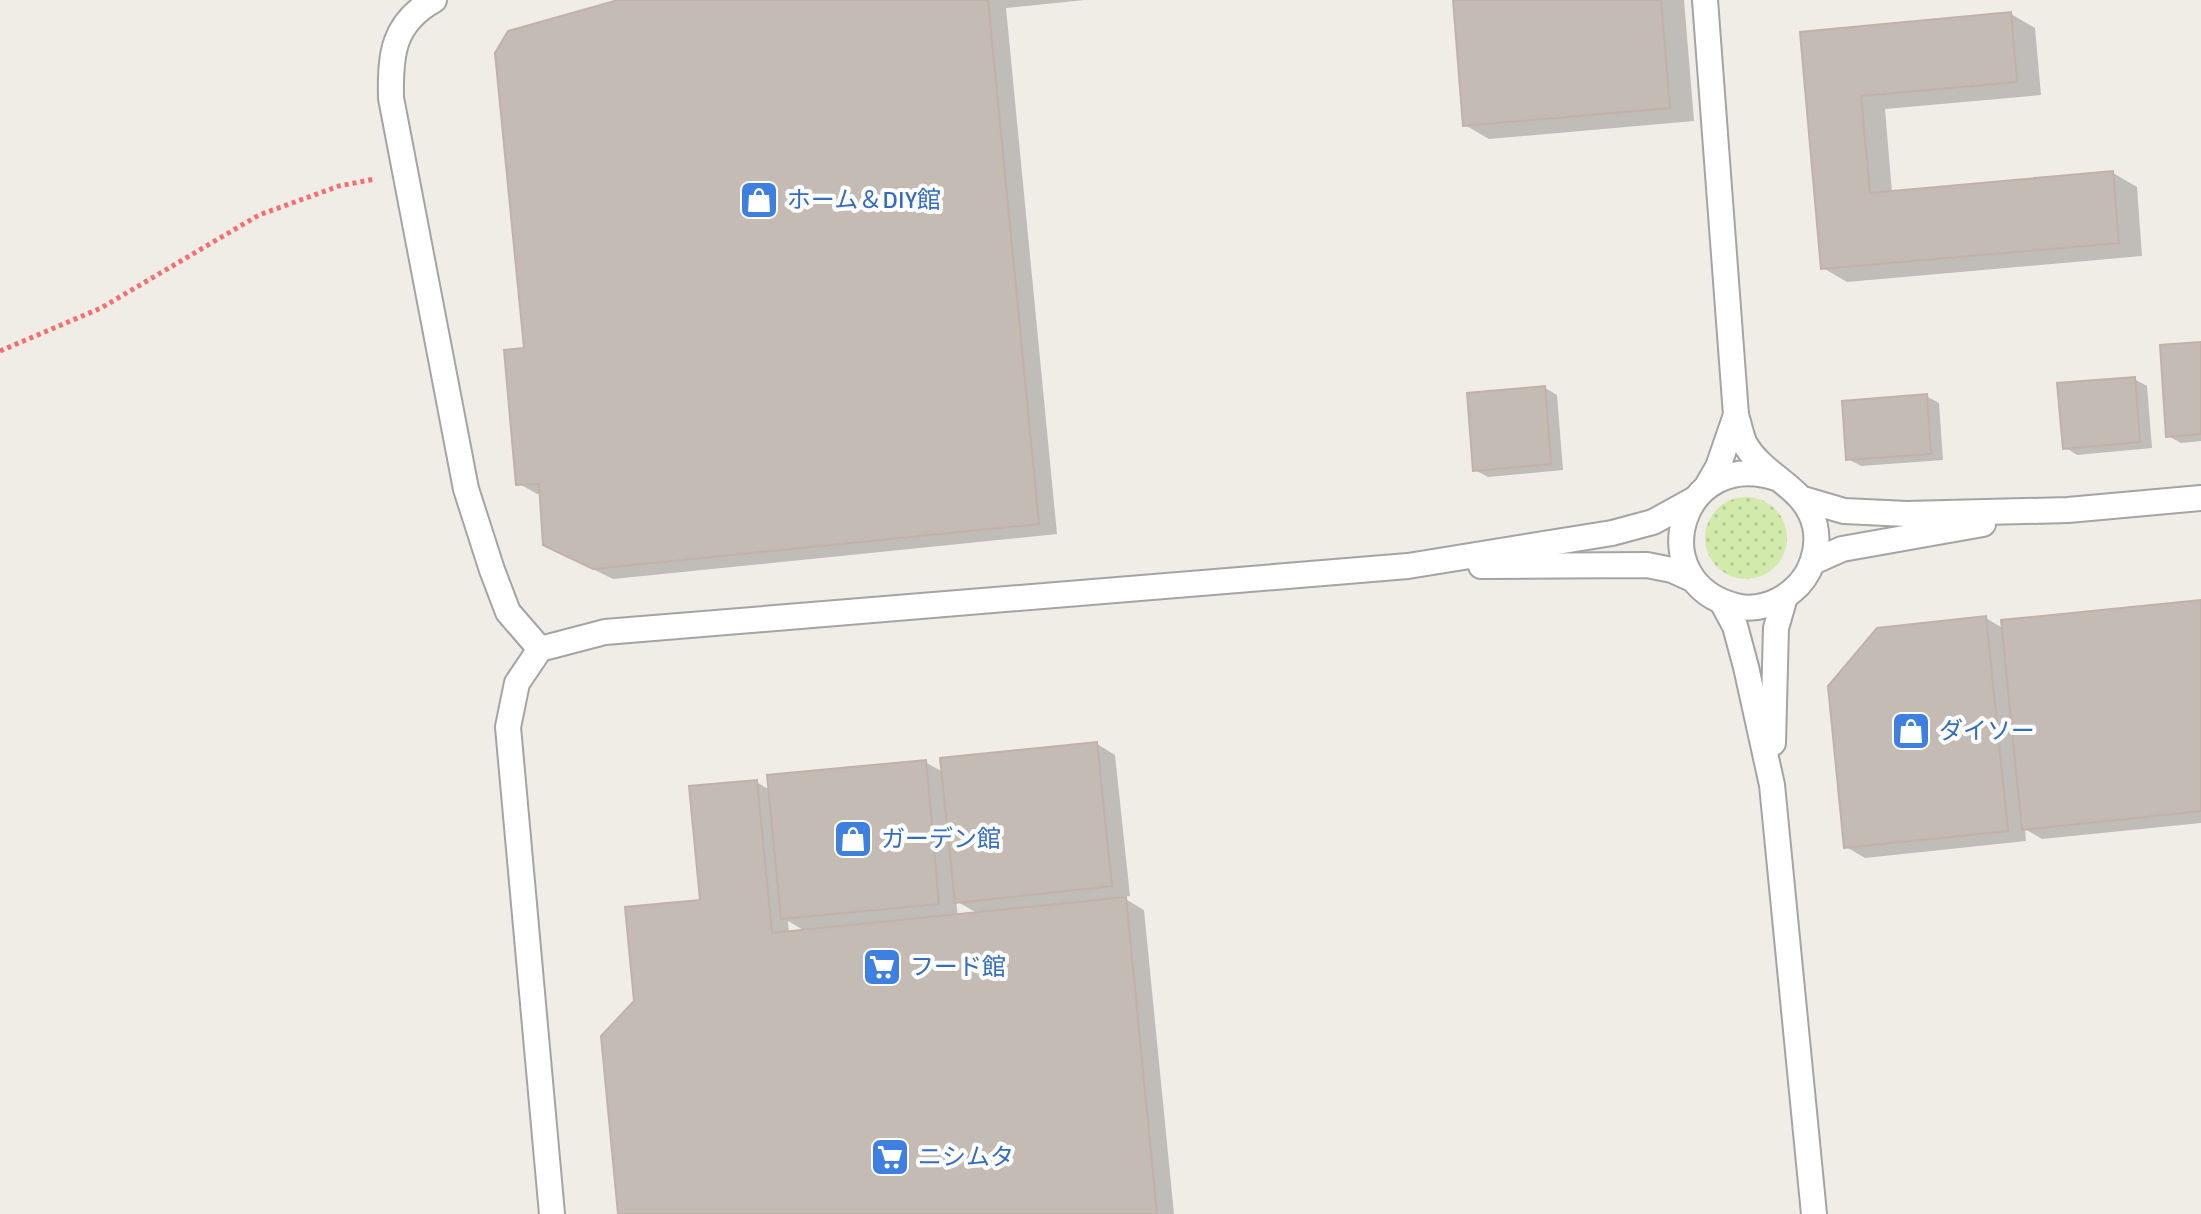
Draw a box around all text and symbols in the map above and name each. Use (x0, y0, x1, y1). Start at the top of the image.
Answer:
shop icon: ホーム＆DIY館 (738, 179, 780, 221)
place label: ホーム＆DIY館 (787, 185, 941, 215)
shop icon: ダイソー (1890, 710, 1932, 752)
place label: ダイソー (1939, 716, 2035, 746)
shop icon: ガーデン館 (832, 818, 874, 860)
place label: ガーデン館 (881, 824, 1001, 854)
supermarket icon: フード館 (861, 946, 903, 988)
place label: フード館 (910, 952, 1006, 982)
supermarket icon: ニシムタ (869, 1136, 911, 1178)
place label: ニシムタ (918, 1142, 1014, 1172)

